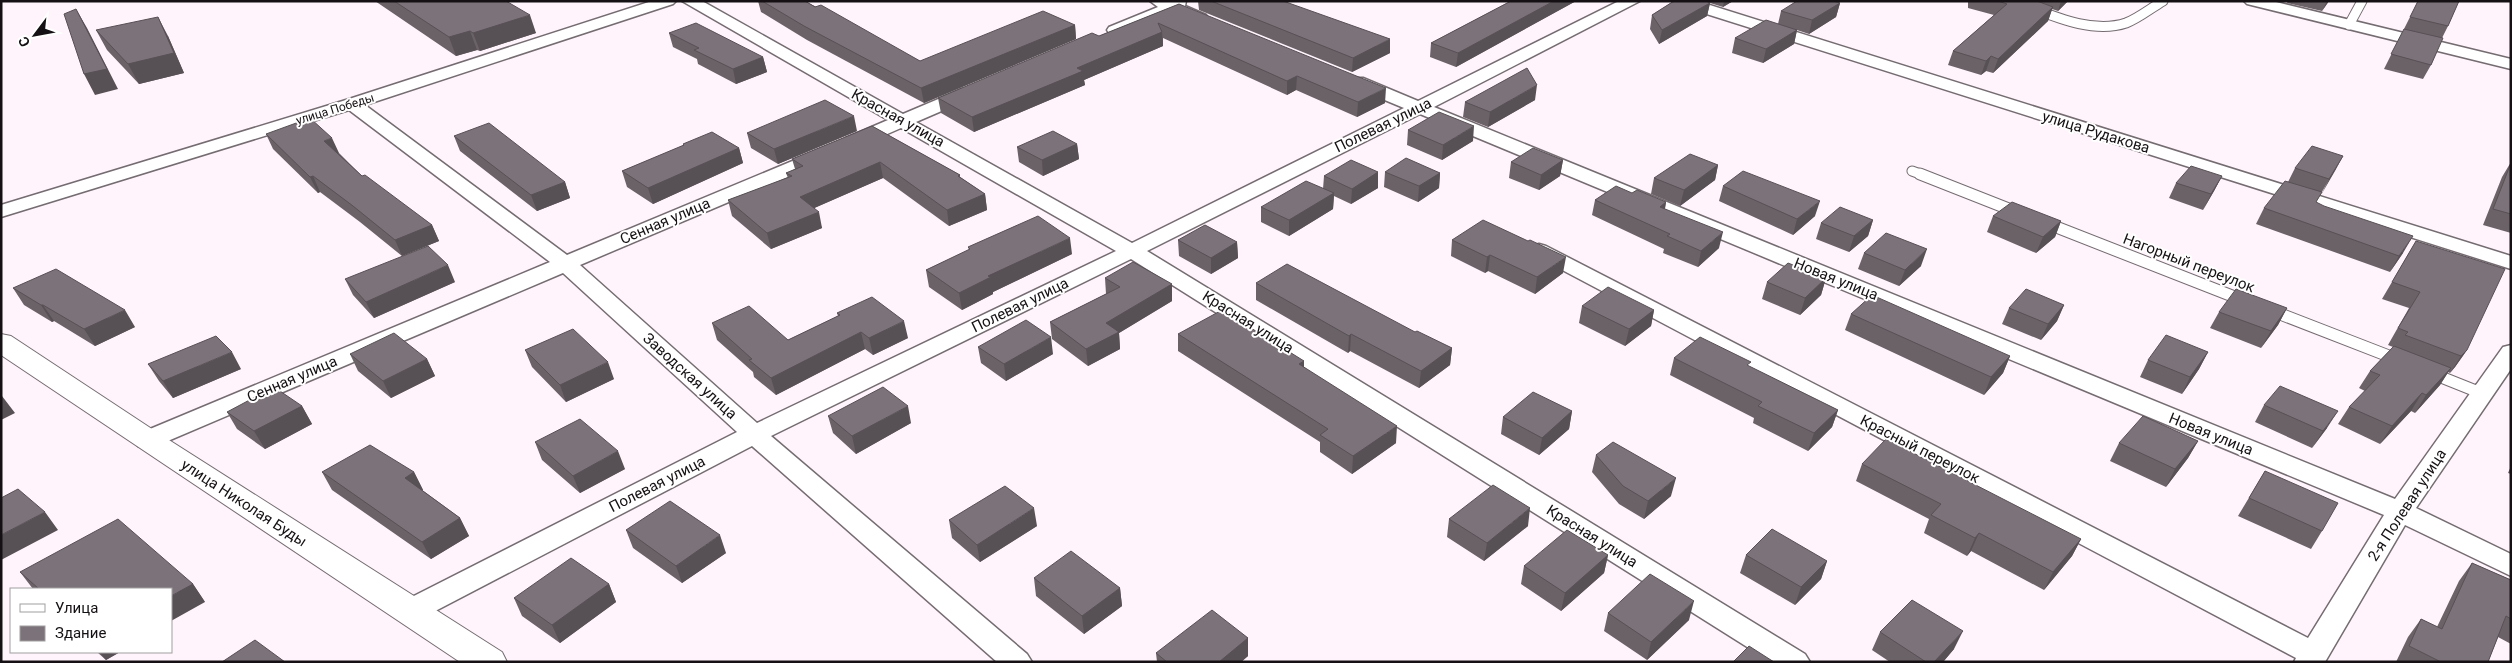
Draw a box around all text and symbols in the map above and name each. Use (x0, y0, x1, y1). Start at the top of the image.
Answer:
north arrow (10, 10, 60, 60)
text: С (15, 34, 33, 50)
street label: Красная улица (848, 85, 948, 151)
street label: улица Победы (294, 90, 376, 128)
street label: Полевая улица (1332, 94, 1434, 156)
street label: улица Рудакова (2040, 107, 2152, 157)
street label: Сенная улица (617, 194, 713, 248)
street label: Нагорный переулок (2121, 230, 2257, 296)
street label: Новая улица (1791, 254, 1881, 304)
street label: Полевая улица (969, 274, 1071, 336)
street label: Красная улица (1199, 287, 1297, 357)
street label: Заводская улица (639, 329, 741, 423)
street label: Сенная улица (244, 352, 340, 406)
street label: Новая улица (2166, 409, 2256, 459)
street label: Красный переулок (1857, 411, 1983, 487)
street label: 2-я Полевая улица (2364, 446, 2450, 564)
street label: Полевая улица (606, 452, 708, 516)
street label: улица Николая Буды (178, 456, 310, 550)
street label: Красная улица (1543, 501, 1641, 571)
legend (10, 588, 172, 653)
text: Улица (55, 599, 98, 617)
text: Здание (55, 624, 106, 642)

